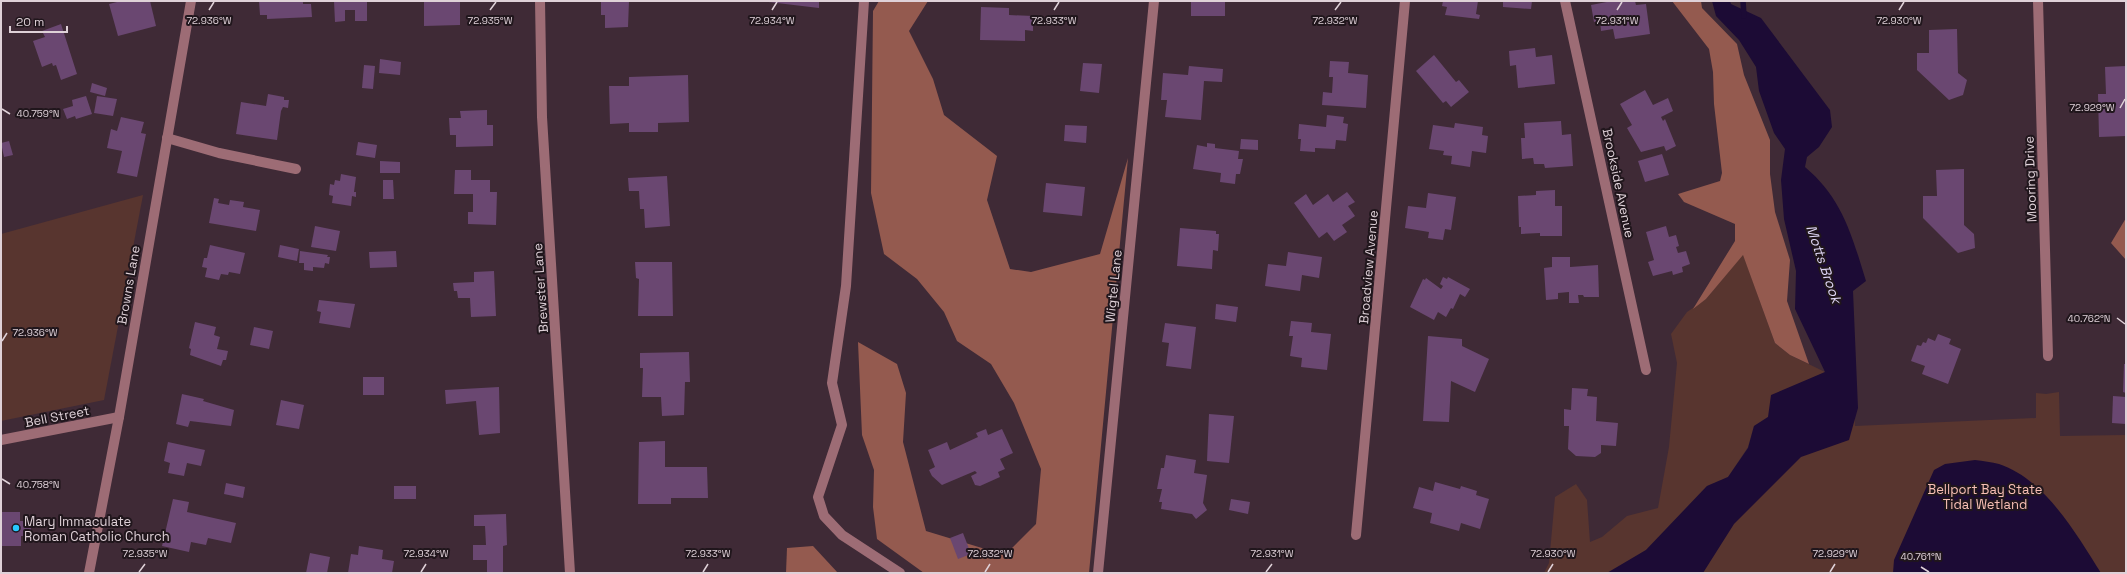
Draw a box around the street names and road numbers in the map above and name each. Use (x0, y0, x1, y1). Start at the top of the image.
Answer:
street label: Brookside Avenue (1599, 127, 1638, 239)
street label: Mooring Drive (2021, 136, 2040, 222)
street label: Broadview Avenue (1355, 209, 1382, 325)
street label: Brewster Lane (529, 243, 552, 333)
street label: Browns Lane (113, 244, 144, 326)
street label: Wigtel Lane (1101, 249, 1126, 323)
street label: Bell Street (23, 402, 91, 431)

